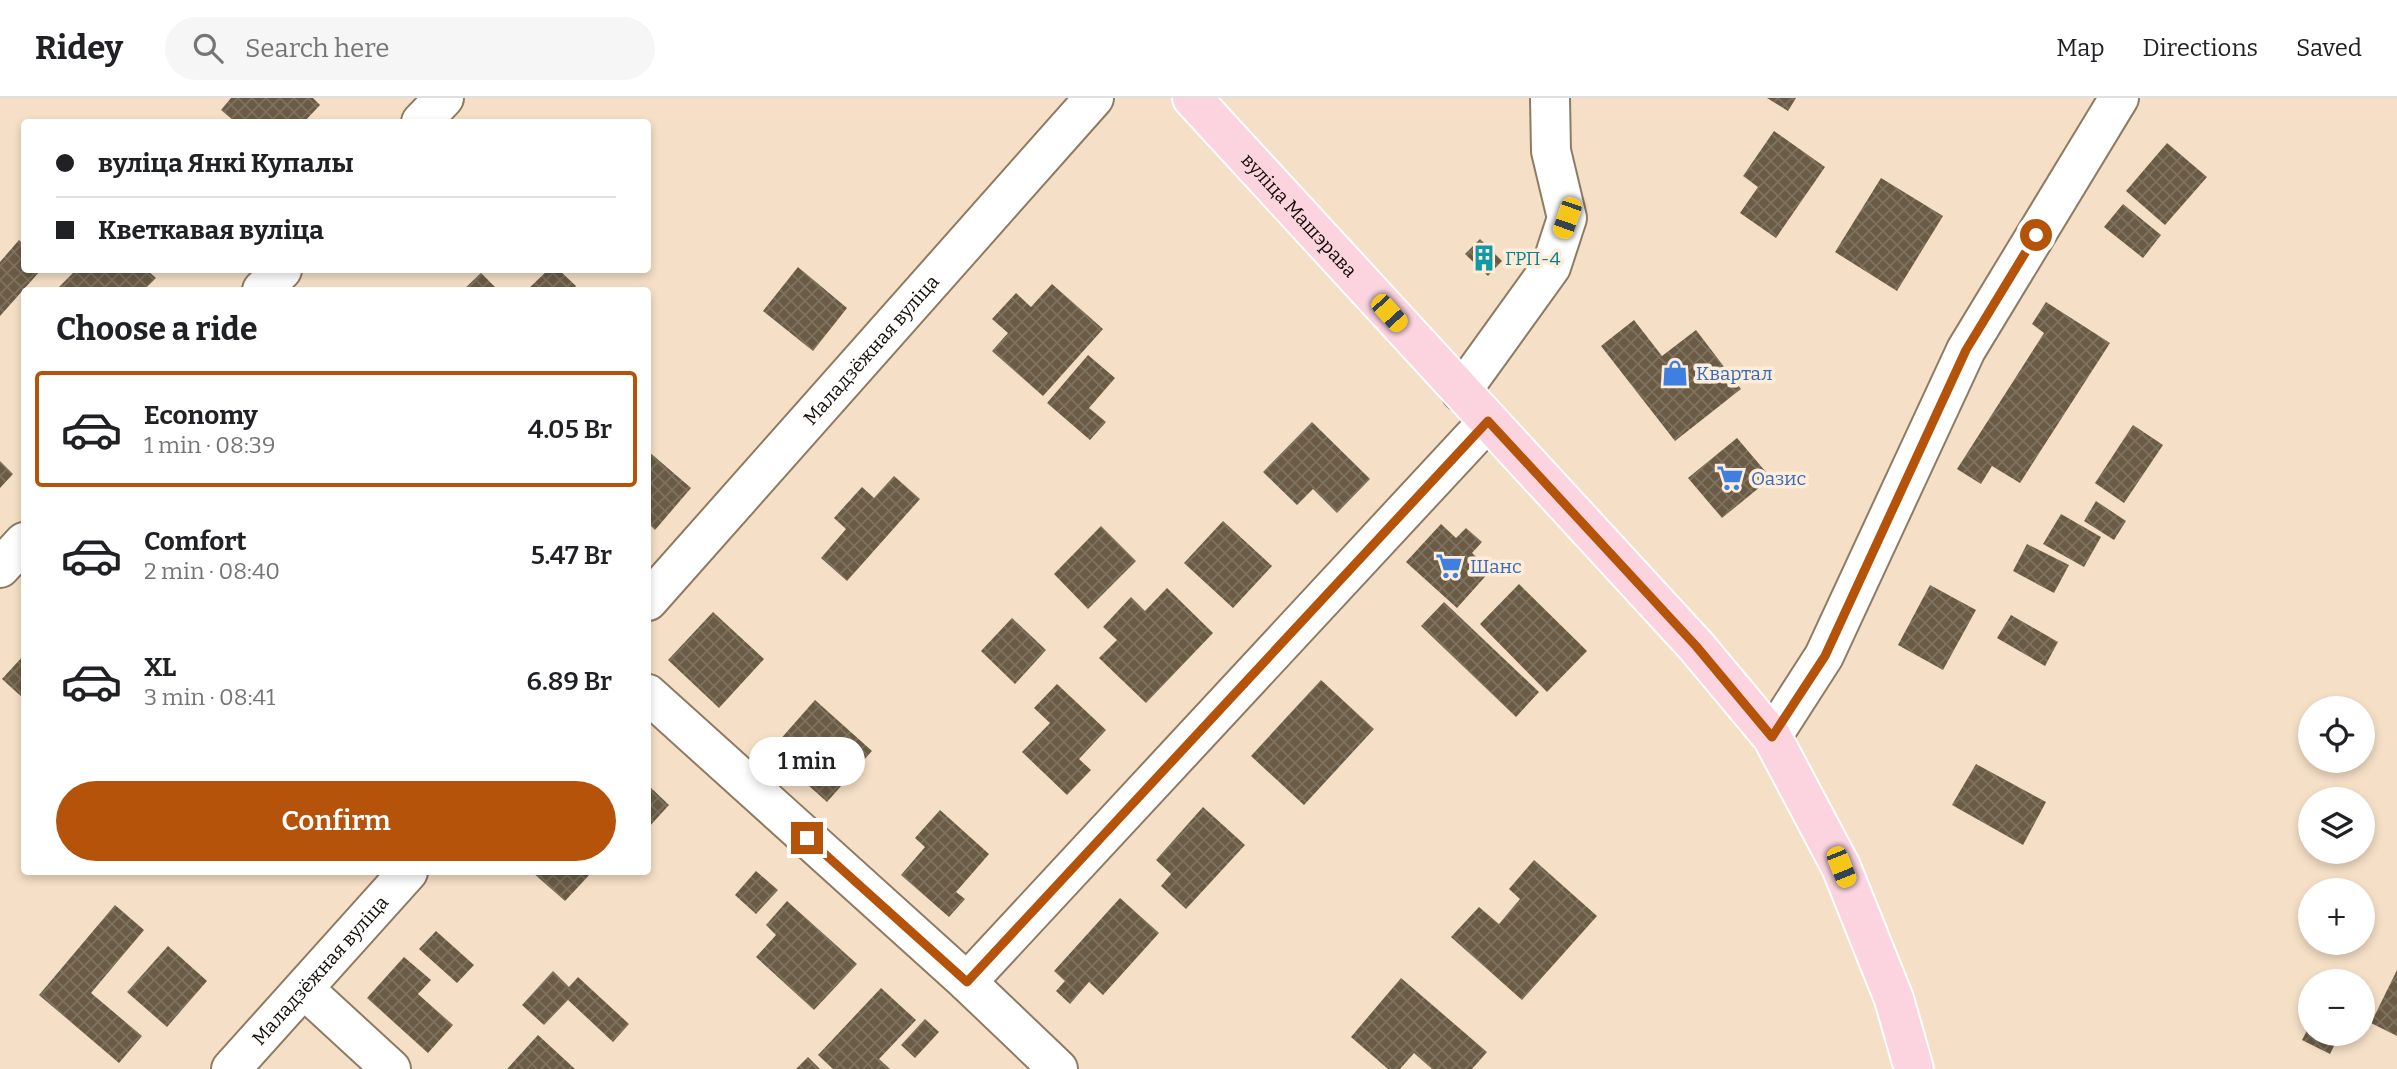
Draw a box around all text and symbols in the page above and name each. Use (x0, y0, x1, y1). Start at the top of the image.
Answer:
search box (165, 17, 655, 80)
text: Ridey (35, 28, 123, 68)
icon: search (189, 29, 227, 67)
text: Search here (245, 33, 389, 64)
text: Map (2056, 34, 2105, 62)
text: Directions (2143, 34, 2258, 62)
text: Saved (2296, 34, 2362, 62)
text: вуліца Янкі Купалы (98, 148, 354, 179)
street label: вуліца Машэрава (1237, 149, 1362, 282)
car (1551, 195, 1584, 241)
text: Кветкавая вуліца (98, 215, 324, 246)
route start (2020, 219, 2052, 251)
building icon: ГРП-4 (1469, 243, 1499, 273)
place label: ГРП-4 (1505, 247, 1561, 270)
street label: Маладзёжная вуліца (799, 270, 944, 430)
car (1368, 290, 1411, 336)
text: Choose a ride (56, 310, 257, 348)
shop icon: Квартал (1660, 358, 1690, 388)
place label: Квартал (1696, 362, 1772, 385)
icon: car (60, 398, 123, 461)
text: Economy (144, 400, 258, 431)
text: 4.05 Br (528, 414, 612, 445)
text: 1 min · 08:39 (144, 431, 275, 459)
supermarket icon: Оазис (1715, 463, 1745, 493)
place label: Оазис (1751, 467, 1807, 490)
icon: car (60, 524, 123, 587)
text: Comfort (144, 526, 247, 557)
text: 5.47 Br (531, 540, 612, 571)
supermarket icon: Шанс (1434, 551, 1464, 581)
place label: Шанс (1470, 555, 1522, 578)
text: 2 min · 08:40 (144, 557, 280, 585)
icon: car (60, 650, 123, 713)
text: XL (144, 652, 176, 683)
text: 6.89 Br (527, 666, 612, 697)
text: 3 min · 08:41 (144, 683, 275, 711)
map controls (2298, 696, 2375, 1046)
button: locate (2298, 696, 2375, 773)
callout: 1 min (749, 736, 865, 786)
text: 1 min (778, 747, 836, 775)
button: Confirm (56, 781, 616, 861)
button: layers (2298, 787, 2375, 864)
route end (791, 822, 823, 854)
car (1824, 844, 1859, 890)
button: + (2298, 878, 2375, 955)
street label: Маладзёжная вуліца (247, 891, 394, 1050)
button: − (2298, 969, 2375, 1046)

